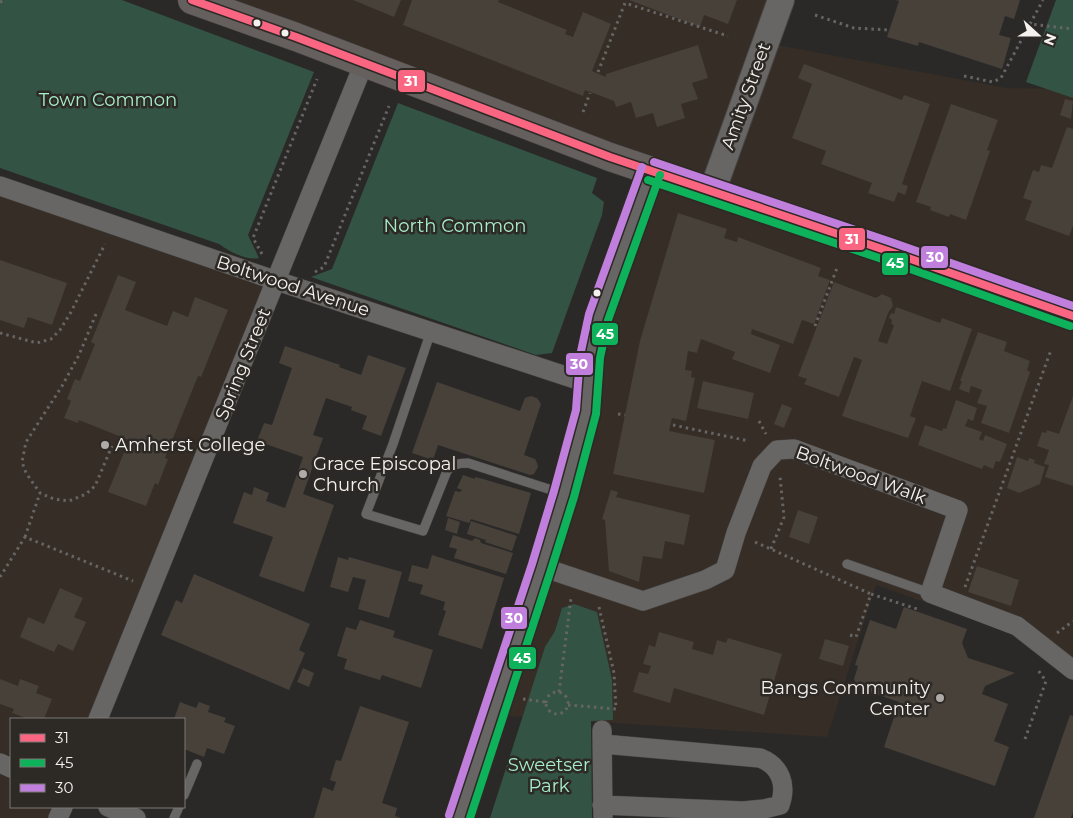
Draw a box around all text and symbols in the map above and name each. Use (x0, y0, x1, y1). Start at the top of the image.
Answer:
north arrow (1013, 10, 1063, 60)
unlabelled marker (252, 18, 262, 28)
unlabelled marker (280, 28, 290, 38)
text: N (1040, 31, 1061, 48)
street label: Amity Street (716, 39, 776, 153)
line badge: 31 (397, 69, 426, 93)
text: 31 (403, 72, 418, 90)
park label: Town Common (39, 89, 177, 111)
park label: North Common (384, 215, 526, 237)
line badge: 31 (838, 227, 866, 251)
text: 31 (844, 230, 859, 248)
line badge: 30 (920, 245, 949, 269)
text: 30 (925, 248, 944, 266)
street label: Boltwood Avenue (214, 251, 372, 321)
line badge: 45 (881, 252, 909, 276)
text: 45 (886, 254, 904, 272)
unlabelled marker (592, 288, 602, 298)
street label: Spring Street (211, 305, 275, 423)
line badge: 45 (591, 322, 619, 346)
text: 45 (596, 325, 614, 343)
line badge: 30 (565, 352, 594, 376)
text: 30 (569, 355, 588, 373)
place label: Amherst College (115, 434, 266, 456)
marker: Amherst College (99, 439, 111, 451)
street label: Boltwood Walk (793, 441, 929, 509)
place label: Grace Episcopal Church (313, 453, 456, 496)
marker: Grace Episcopal Church (297, 468, 309, 480)
line badge: 30 (500, 606, 528, 630)
text: 30 (504, 609, 523, 627)
line badge: 45 (508, 646, 537, 670)
text: 45 (513, 649, 531, 667)
place label: Bangs Community Center (761, 677, 930, 720)
marker: Bangs Community Center (934, 692, 946, 704)
legend (10, 718, 185, 808)
text: 31 (55, 728, 69, 747)
text: 45 (55, 753, 73, 772)
park label: Sweetser Park (508, 754, 590, 797)
text: 30 (55, 778, 73, 797)

